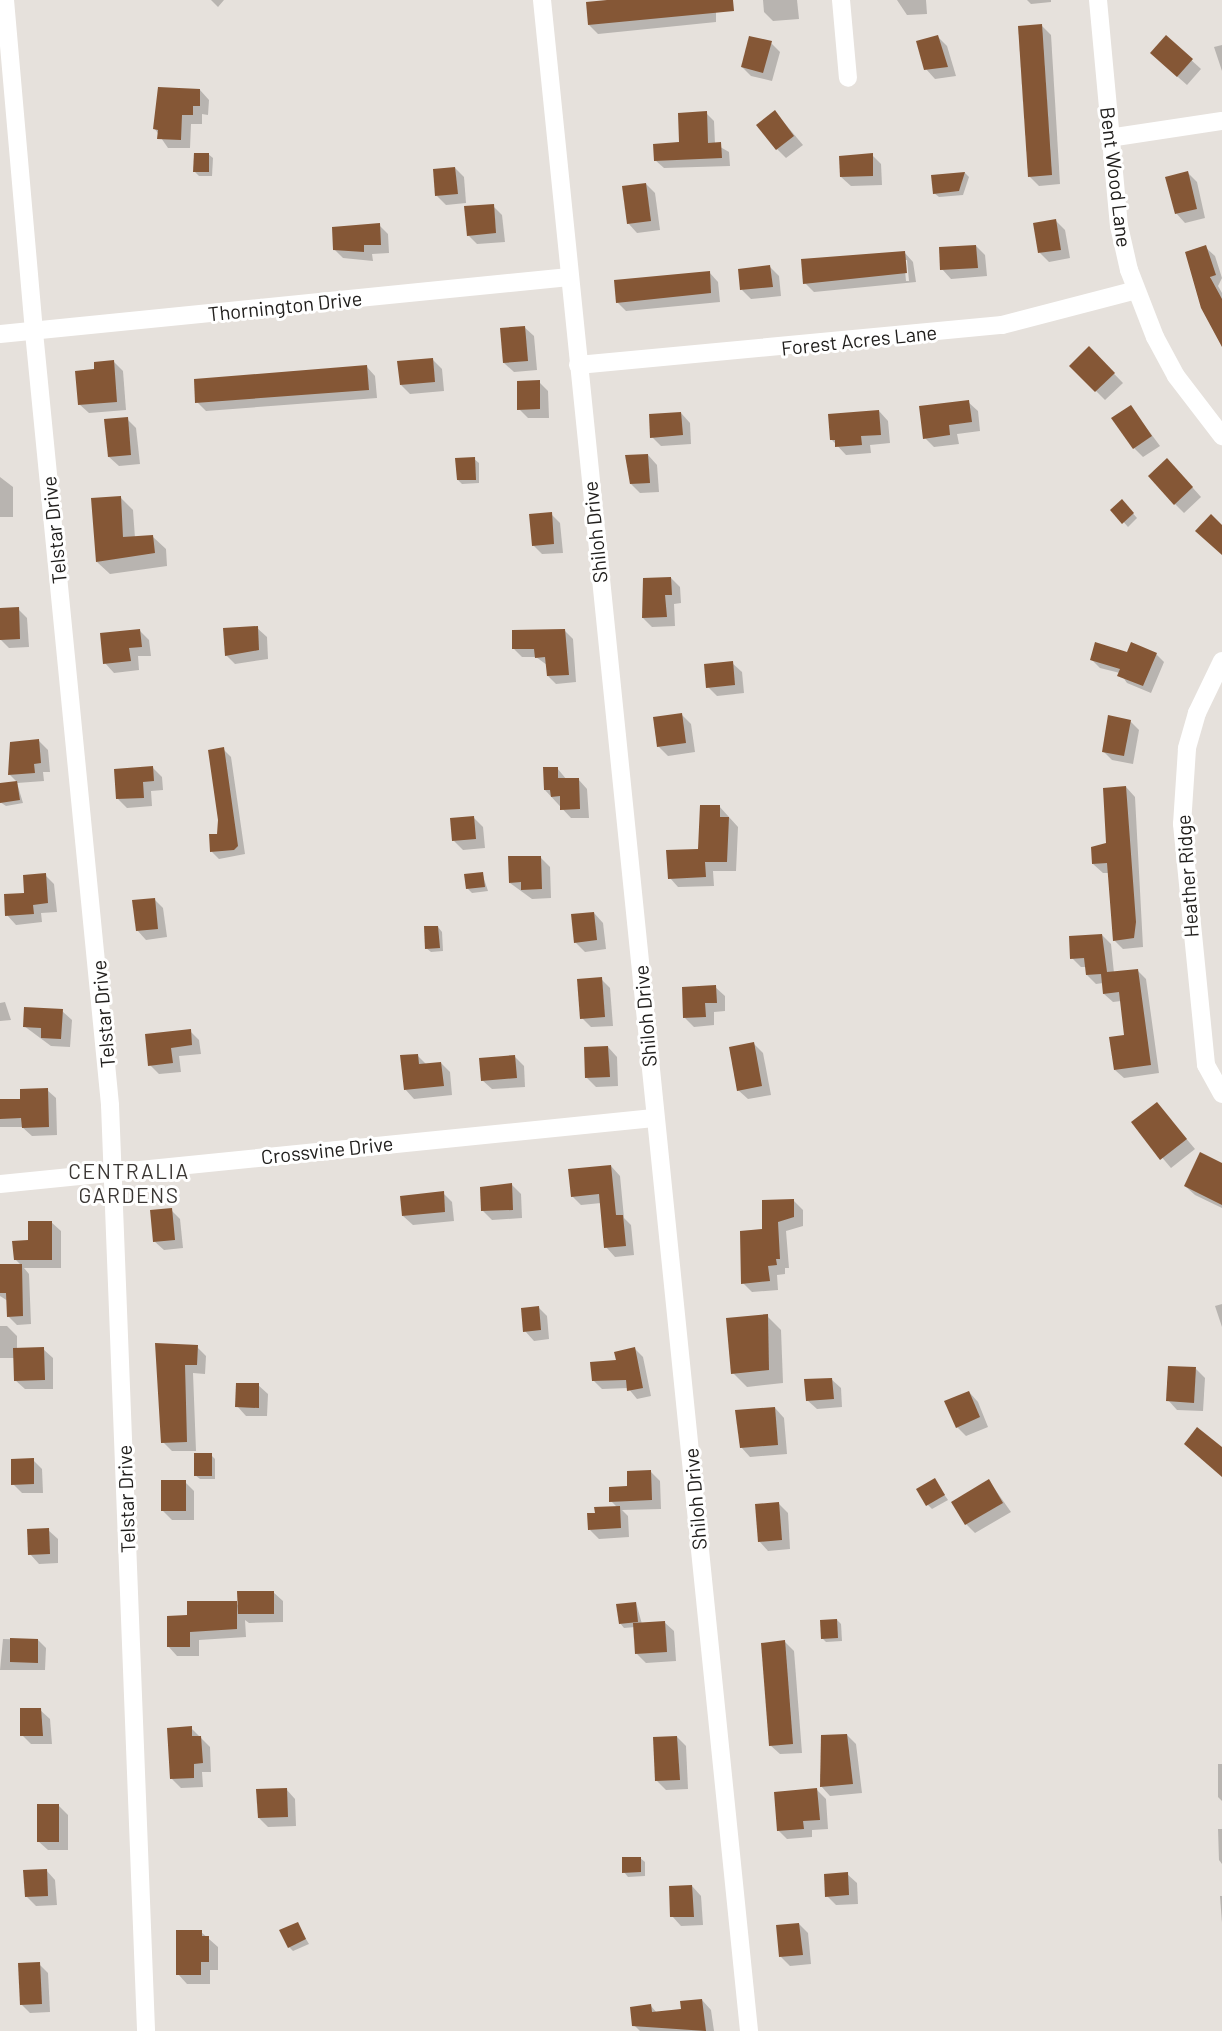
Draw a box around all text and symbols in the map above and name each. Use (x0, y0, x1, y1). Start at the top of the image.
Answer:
street label: Bent Wood Lane (1095, 105, 1137, 249)
street label: Thornington Drive (207, 286, 363, 326)
street label: Forest Acres Lane (780, 320, 938, 360)
street label: Telstar Drive (36, 475, 72, 585)
street label: Shiloh Drive (578, 480, 612, 584)
street label: Heather Ridge (1171, 814, 1203, 938)
street label: Telstar Drive (86, 959, 120, 1069)
street label: Shiloh Drive (629, 964, 661, 1068)
street label: Crossvine Drive (260, 1131, 394, 1169)
district label: CENTRALIA GARDENS (68, 1158, 190, 1208)
street label: Telstar Drive (112, 1445, 140, 1553)
street label: Shiloh Drive (679, 1447, 711, 1551)

